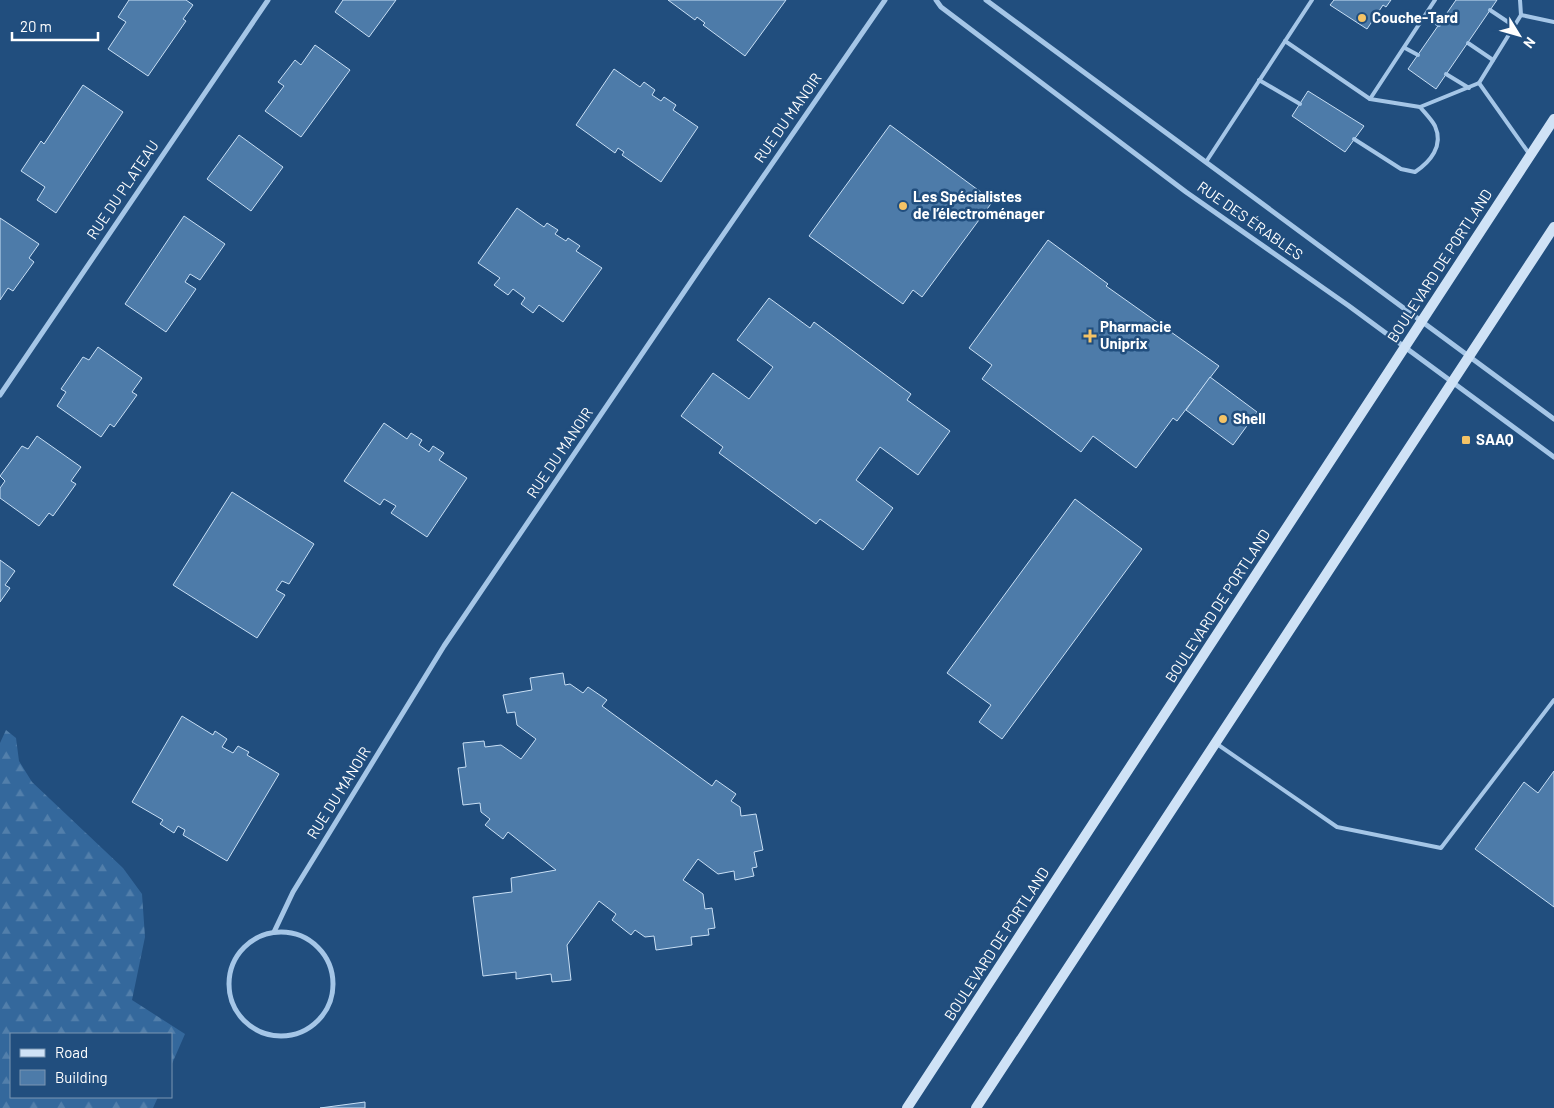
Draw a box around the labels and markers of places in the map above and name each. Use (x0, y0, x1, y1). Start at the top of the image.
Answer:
place label: Couche-Tard (1372, 8, 1458, 26)
marker: Couche-Tard (1356, 12, 1368, 24)
place label: Les Spécialistes de l’électroménager (913, 187, 1045, 222)
marker: Les Spécialistes de l’électroménager (897, 200, 909, 212)
place label: Pharmacie Uniprix (1100, 317, 1171, 352)
marker: Pharmacie Uniprix (1084, 330, 1096, 342)
place label: Shell (1233, 409, 1266, 427)
marker: Shell (1217, 413, 1229, 425)
place label: SAAQ (1476, 430, 1514, 448)
marker: SAAQ (1460, 434, 1472, 446)

